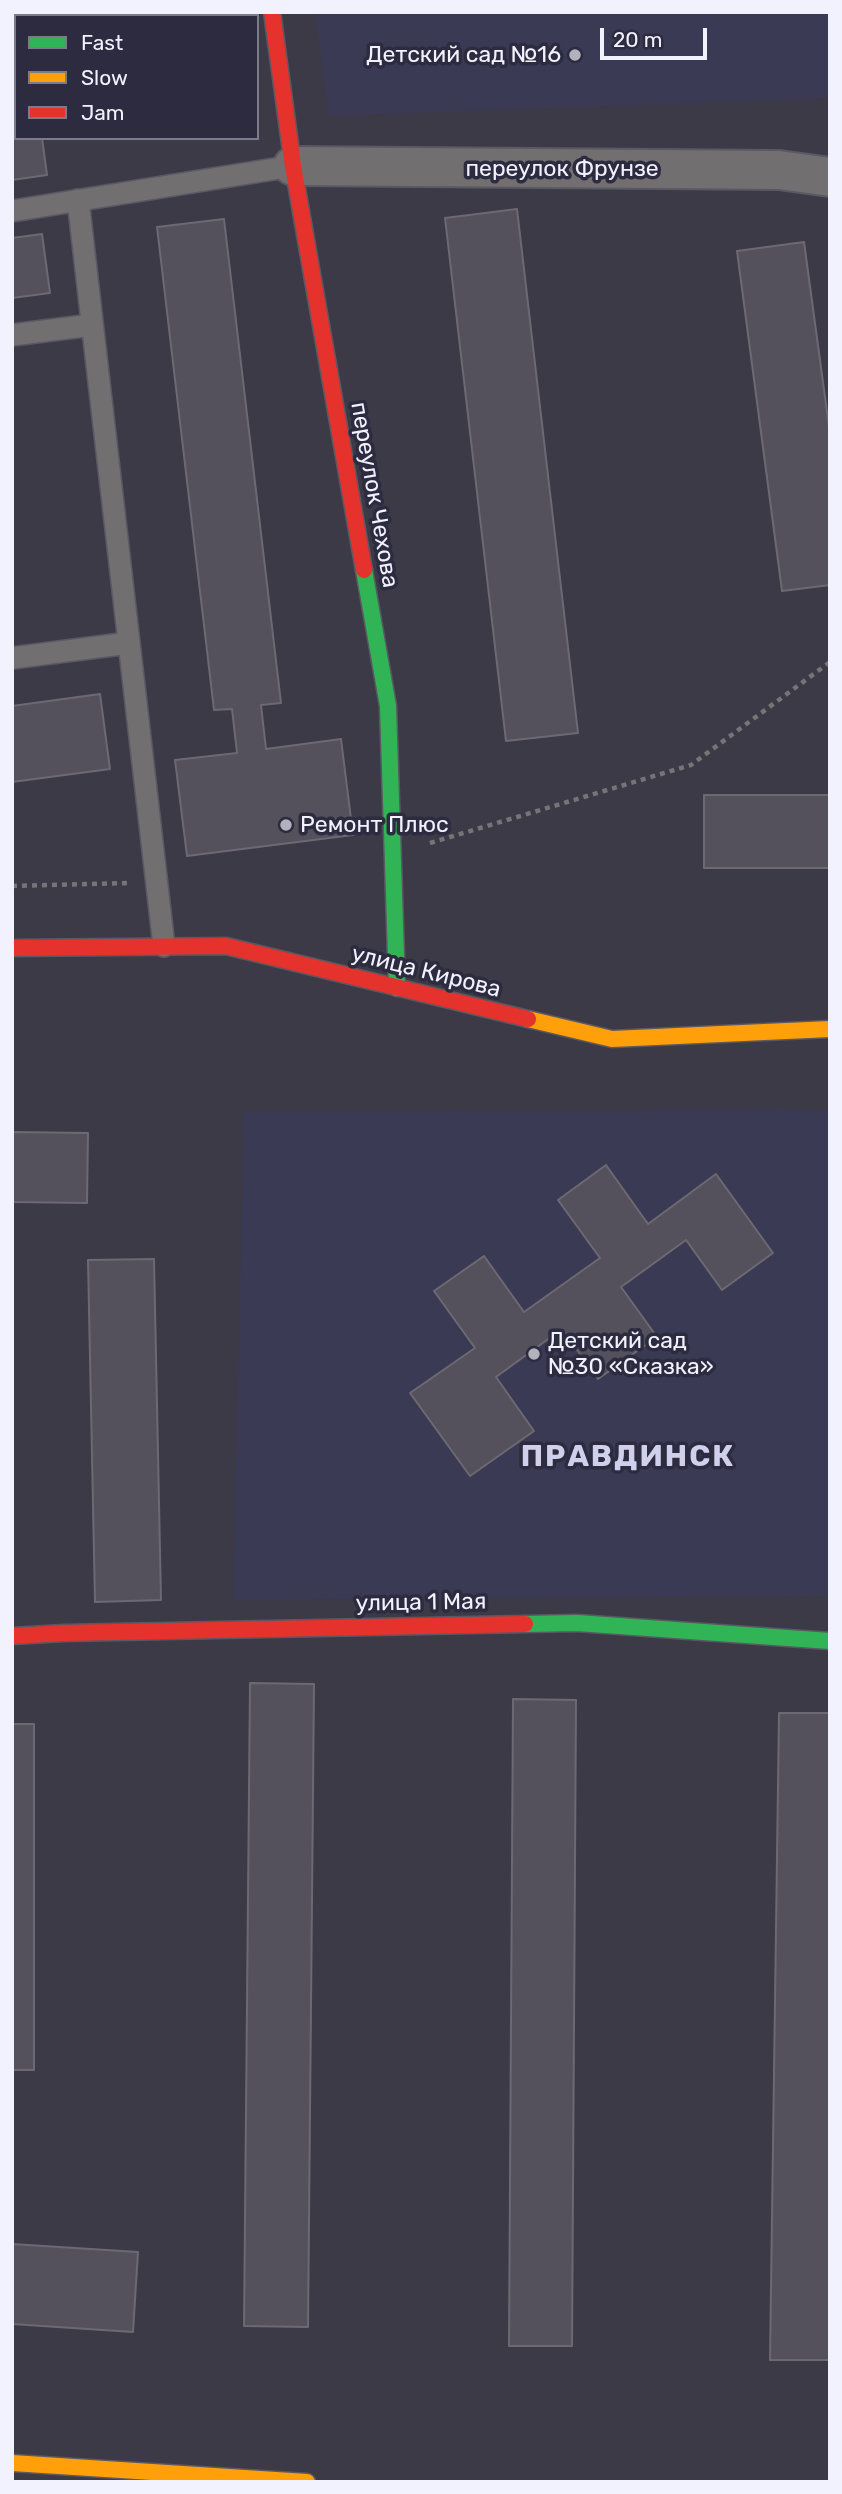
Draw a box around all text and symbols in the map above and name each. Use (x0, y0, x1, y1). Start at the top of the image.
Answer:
legend (14, 14, 259, 140)
scale bar (604, 14, 711, 58)
text: 20 m (613, 27, 662, 52)
text: Fast (81, 30, 123, 55)
place label: Детский сад №16 (366, 41, 561, 69)
marker: Детский сад №16 (567, 47, 583, 63)
text: Slow (81, 65, 128, 90)
text: Jam (81, 100, 125, 125)
street label: переулок Фрунзе (465, 155, 659, 183)
street label: переулок Чехова (344, 400, 404, 590)
place label: Ремонт Плюс (300, 811, 449, 839)
marker: Ремонт Плюс (278, 817, 294, 833)
street label: улица Кирова (348, 940, 504, 1004)
place label: Детский сад №30 «Сказка» (548, 1327, 714, 1381)
marker: Детский сад №30 «Сказка» (526, 1346, 542, 1362)
district label: ПРАВДИНСК (522, 1439, 734, 1475)
street label: улица 1 Мая (355, 1588, 487, 1618)

